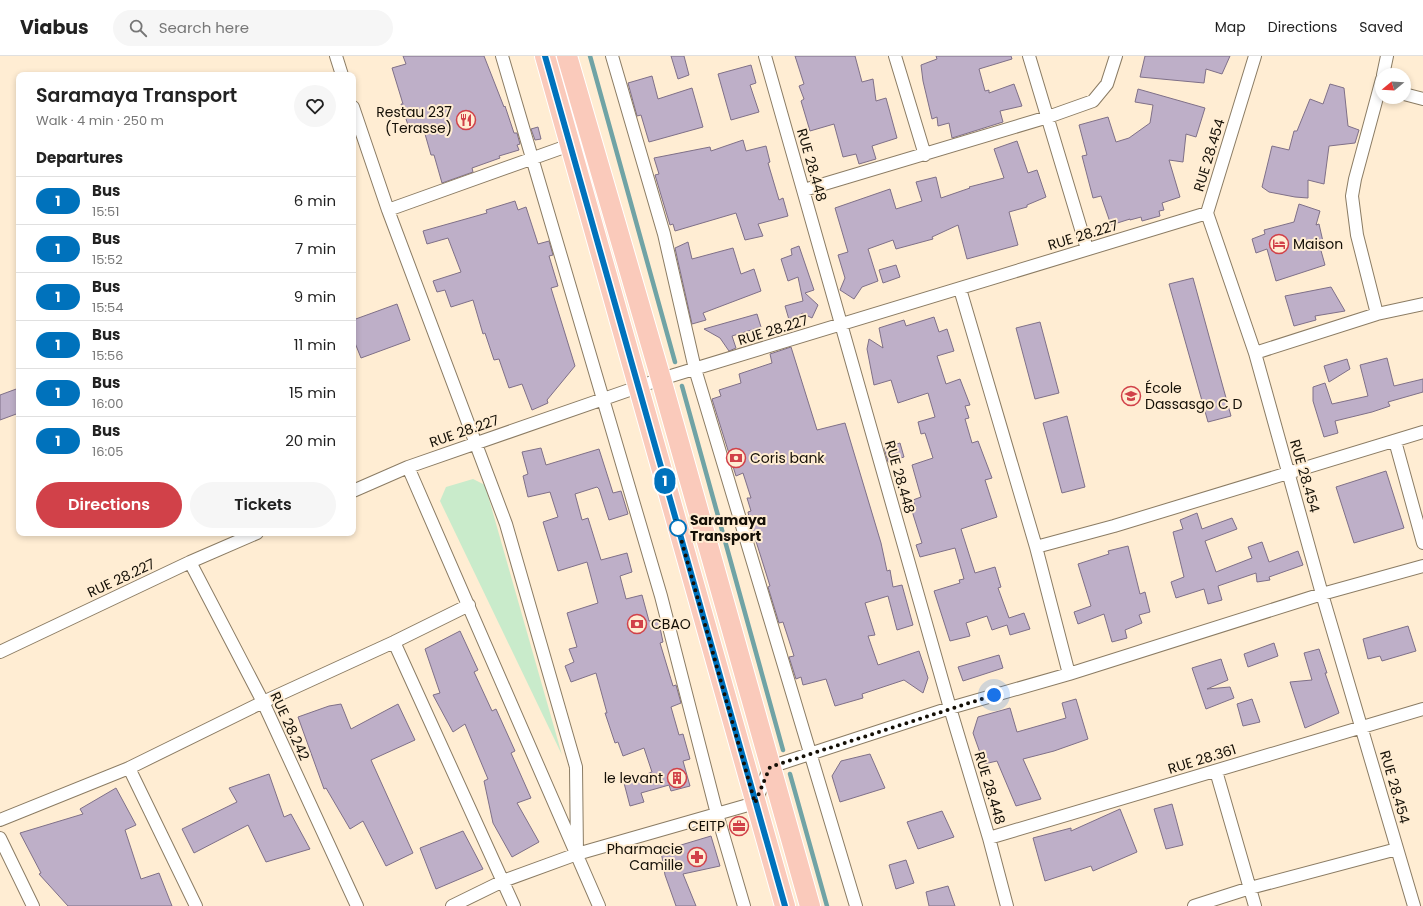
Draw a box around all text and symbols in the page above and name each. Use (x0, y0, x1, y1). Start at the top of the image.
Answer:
search box (113, 10, 393, 46)
text: Viabus (20, 14, 89, 41)
icon: search (127, 17, 149, 39)
text: Search here (159, 17, 249, 38)
text: Map (1215, 17, 1246, 37)
text: Directions (1268, 17, 1337, 37)
text: Saved (1359, 17, 1403, 37)
north arrow (1375, 68, 1411, 104)
map controls (1375, 68, 1411, 104)
text: Saramaya Transport (36, 82, 237, 109)
button: heart (294, 85, 336, 127)
place label: Restau 237 (Terasse) (376, 102, 452, 138)
restaurant icon: Restau 237 (Terasse) (455, 109, 477, 131)
text: Walk · 4 min · 250 m (36, 111, 164, 130)
street label: RUE 28.454 (1188, 116, 1230, 194)
street label: RUE 28.448 (792, 126, 832, 204)
text: Departures (36, 147, 123, 168)
text: Bus (92, 180, 120, 201)
text: 6 min (294, 190, 336, 211)
text: 1 (55, 191, 61, 211)
text: 15:51 (92, 202, 119, 221)
street label: RUE 28.227 (1045, 215, 1121, 255)
text: Bus (92, 228, 120, 249)
hotel icon: Maison (1268, 233, 1290, 255)
place label: Maison (1293, 234, 1343, 254)
text: 7 min (295, 238, 336, 259)
text: 1 (55, 239, 61, 259)
text: 15:52 (92, 250, 123, 269)
text: Bus (92, 276, 120, 297)
text: 9 min (294, 286, 336, 307)
text: 1 (55, 287, 61, 307)
text: 15:54 (92, 298, 123, 317)
street label: RUE 28.227 (735, 310, 811, 350)
text: Bus (92, 324, 120, 345)
text: 11 min (294, 334, 336, 355)
text: 1 (55, 335, 61, 355)
text: 15:56 (92, 346, 124, 365)
text: Bus (92, 372, 120, 393)
place label: École Dassasgo C D (1145, 378, 1242, 414)
text: 15 min (289, 382, 336, 403)
text: 1 (55, 383, 61, 403)
school or university icon: École Dassasgo C D (1120, 385, 1142, 407)
text: 16:00 (92, 394, 124, 413)
street label: RUE 28.227 (426, 410, 502, 452)
text: Bus (92, 420, 120, 441)
text: 20 min (285, 430, 336, 451)
text: 1 (55, 431, 61, 451)
street label: RUE 28.454 (1285, 437, 1325, 515)
street label: RUE 28.448 (880, 438, 920, 516)
text: 16:05 (92, 442, 124, 461)
bank icon: Coris bank (725, 447, 747, 469)
place label: Coris bank (750, 448, 825, 468)
line badge: 1 (652, 468, 678, 494)
text: 1 (662, 471, 668, 491)
button: Directions (36, 482, 182, 528)
button: Tickets (190, 482, 336, 528)
place label: Saramaya Transport (690, 510, 766, 546)
marker: Saramaya Transport (669, 519, 687, 537)
street label: RUE 28.227 (84, 553, 158, 602)
bank icon: CBAO (626, 613, 648, 635)
place label: CBAO (651, 614, 691, 634)
your location (984, 685, 1004, 705)
street label: RUE 28.242 (265, 688, 315, 764)
street label: RUE 28.361 (1165, 739, 1239, 779)
street label: RUE 28.454 (1375, 748, 1415, 826)
street label: RUE 28.448 (969, 749, 1011, 827)
building icon: le levant (666, 767, 688, 789)
place label: le levant (604, 768, 663, 788)
office icon: CEITP (728, 815, 750, 837)
place label: CEITP (688, 816, 725, 836)
place label: Pharmacie Camille (607, 839, 683, 875)
pharmacy icon: Pharmacie Camille (686, 846, 708, 868)

